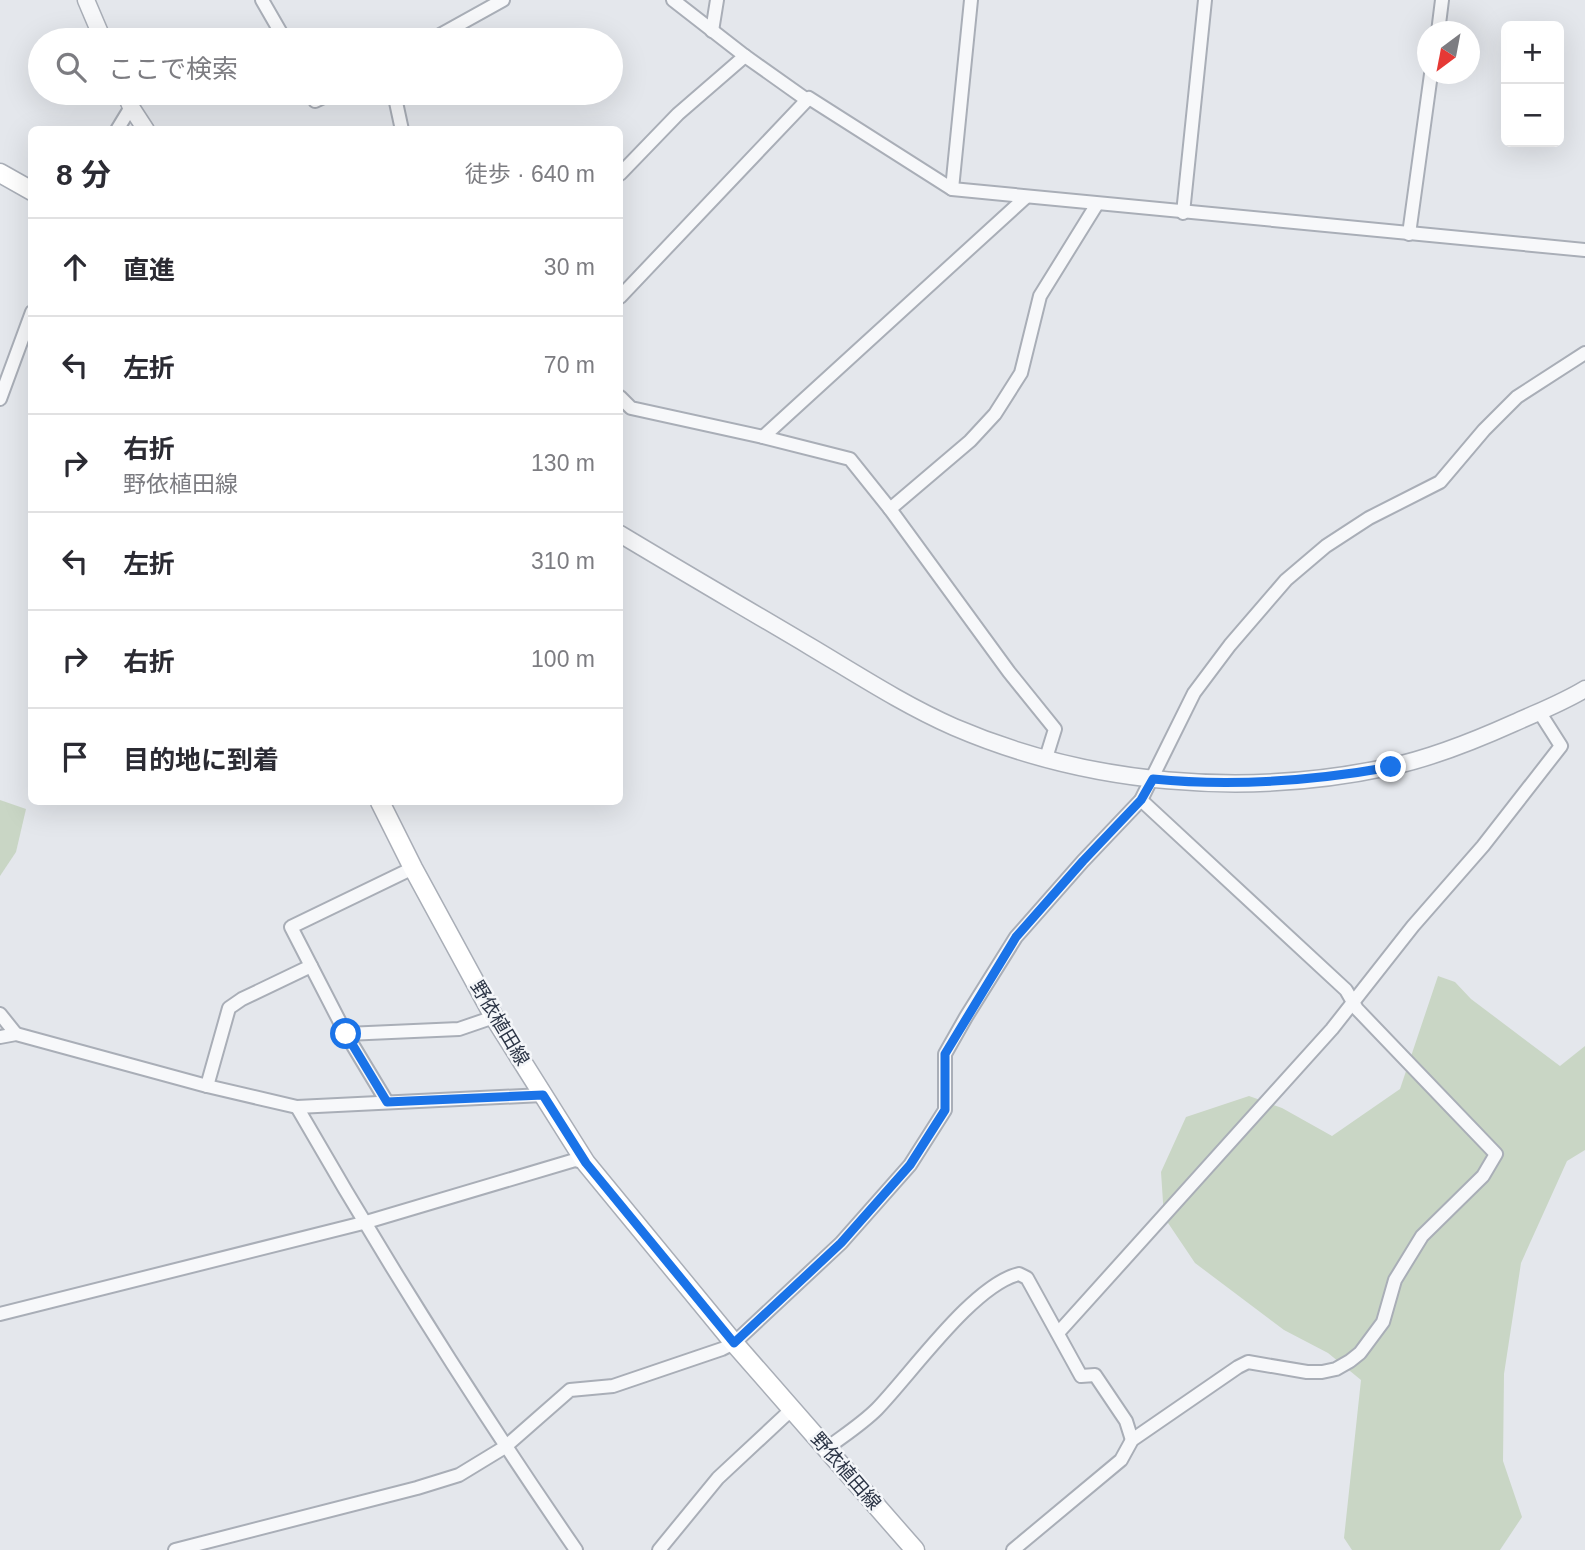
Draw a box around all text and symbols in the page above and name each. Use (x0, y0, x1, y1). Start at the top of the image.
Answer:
north arrow (1417, 21, 1480, 84)
map controls (1501, 21, 1564, 147)
button: + (1501, 21, 1564, 84)
search box (28, 28, 623, 105)
icon: search (52, 48, 90, 86)
text: ここで検索 (108, 54, 238, 84)
button: − (1501, 84, 1564, 147)
text: 8 分 (56, 158, 111, 191)
text: 徒歩 · 640 m (465, 161, 595, 187)
icon: ahead (56, 248, 94, 286)
text: 30 m (544, 254, 595, 280)
text: 直進 (123, 255, 175, 285)
icon: left (56, 346, 94, 384)
text: 70 m (544, 352, 595, 378)
text: 左折 (123, 353, 175, 383)
text: 右折 (123, 434, 175, 464)
icon: right (56, 444, 94, 482)
text: 130 m (531, 450, 595, 476)
text: 野依植田線 (123, 471, 238, 497)
icon: left (56, 542, 94, 580)
text: 310 m (531, 548, 595, 574)
text: 左折 (123, 549, 175, 579)
icon: right (56, 640, 94, 678)
text: 100 m (531, 646, 595, 672)
text: 右折 (123, 647, 175, 677)
icon: arrive (56, 738, 94, 776)
text: 目的地に到着 (123, 745, 279, 775)
route end (1375, 751, 1406, 782)
street label: 野依植田線 (467, 977, 533, 1069)
route start (330, 1018, 361, 1049)
street label: 野依植田線 (807, 1428, 885, 1514)

